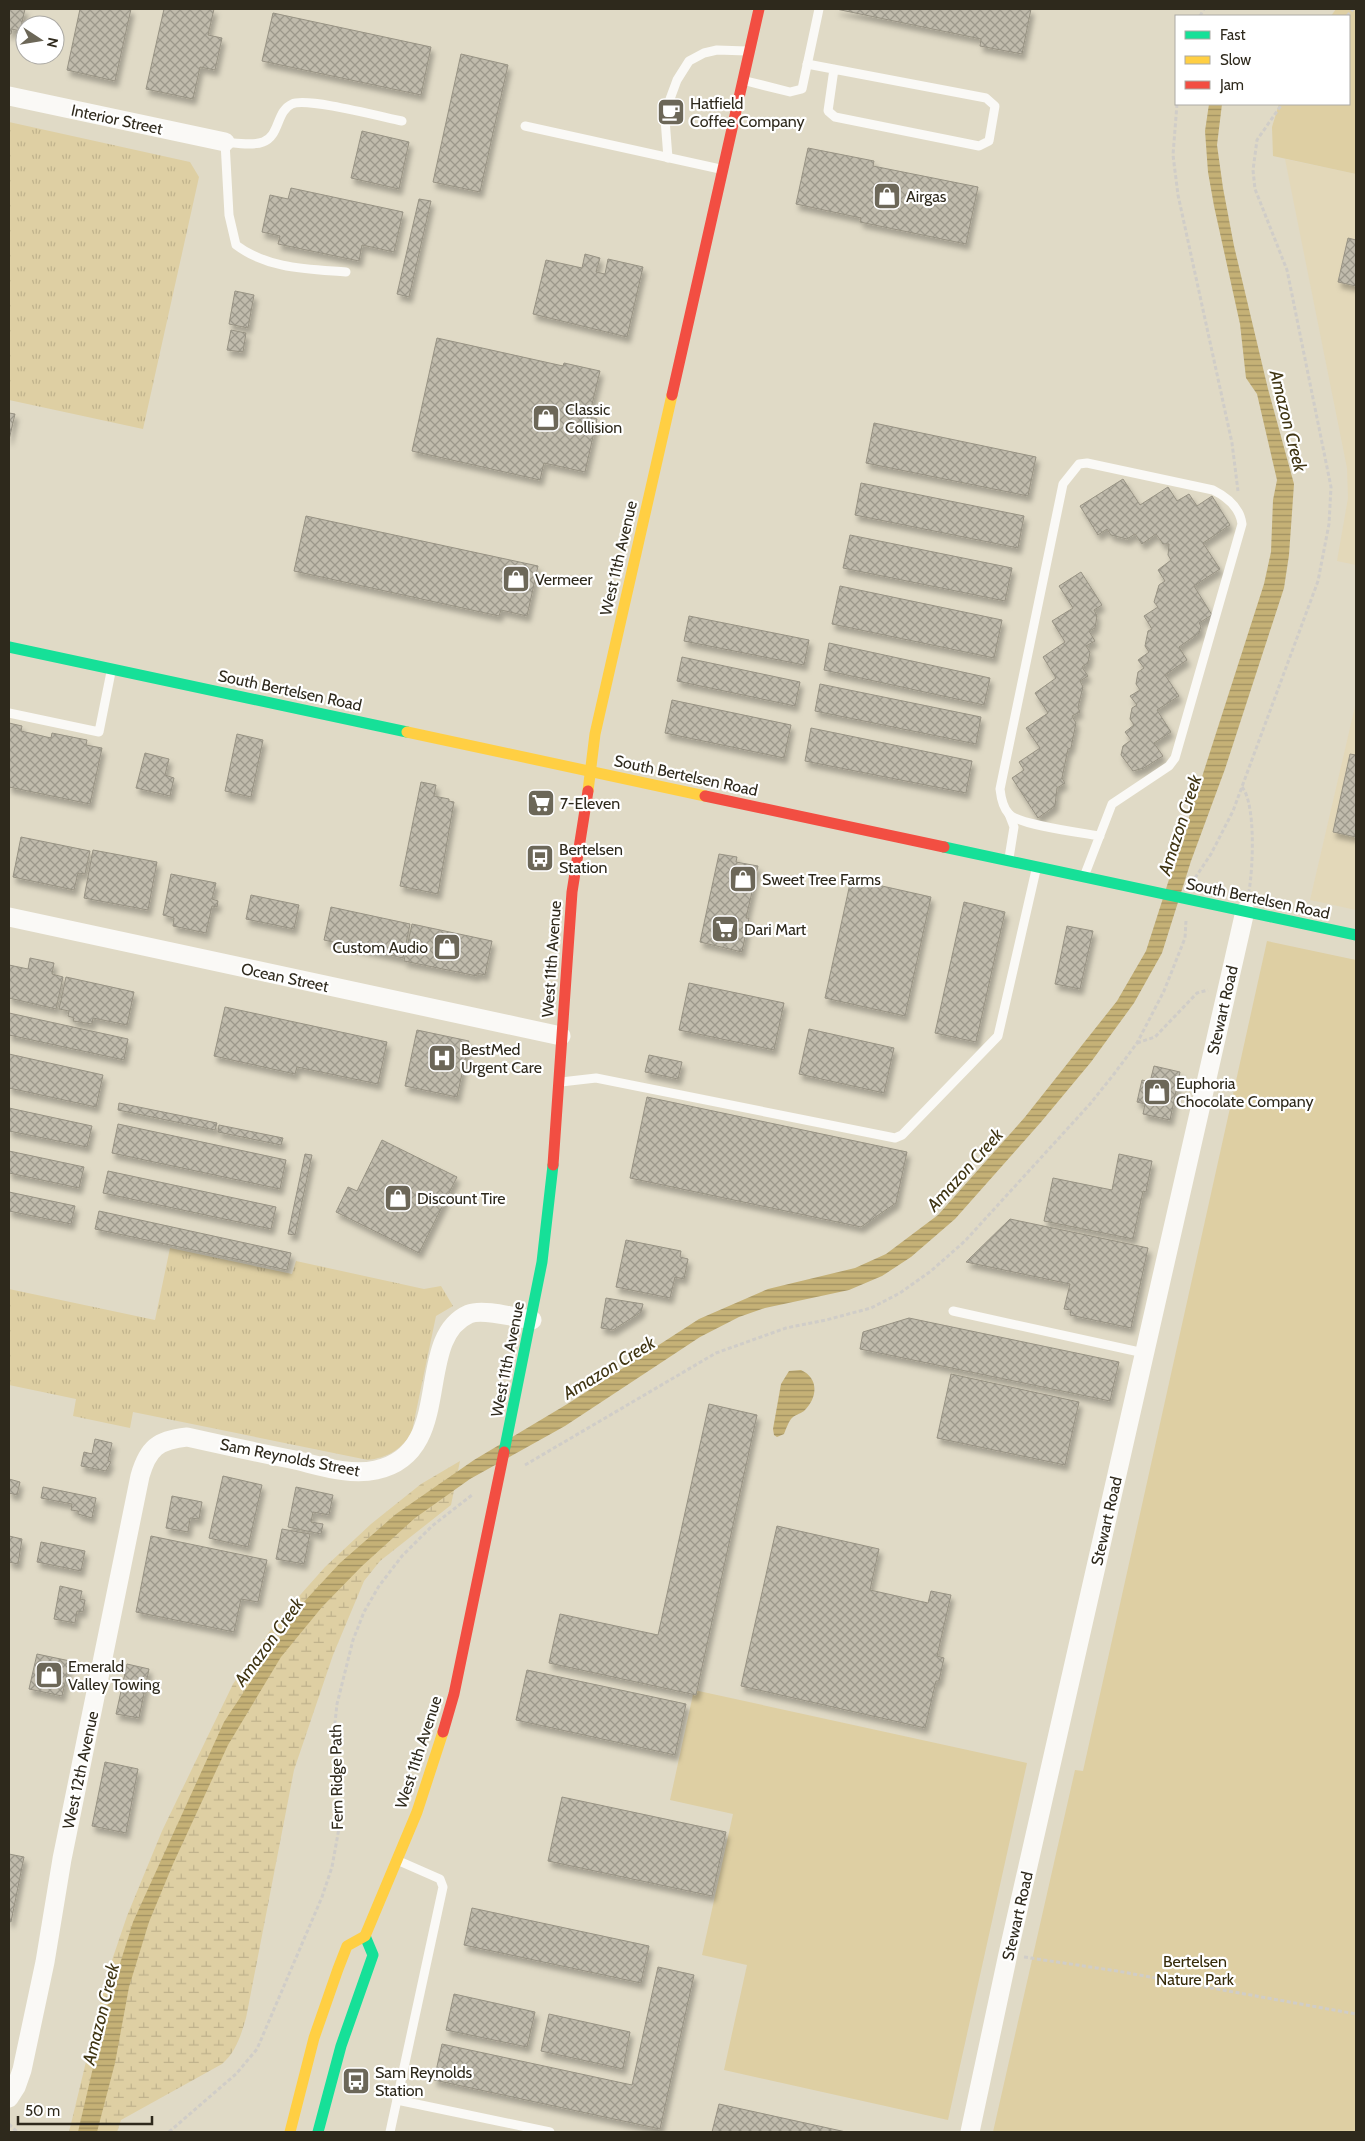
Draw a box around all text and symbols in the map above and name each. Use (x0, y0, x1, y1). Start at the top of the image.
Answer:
north arrow (15, 15, 65, 65)
legend (1175, 15, 1350, 105)
text: Fast (1220, 26, 1245, 44)
text: N (43, 36, 63, 49)
text: Slow (1220, 51, 1251, 69)
text: Jam (1219, 76, 1244, 94)
place label: Hatfield Coffee Company (690, 94, 805, 131)
cafe icon: Hatfield Coffee Company (656, 97, 686, 127)
street label: Interior Street (69, 100, 165, 139)
shop icon: Airgas (872, 181, 902, 211)
place label: Airgas (906, 187, 947, 206)
water label: Amazon Creek (1265, 367, 1312, 475)
place label: Classic Collision (565, 400, 622, 437)
shop icon: Classic Collision (531, 403, 561, 433)
street label: West 11th Avenue (596, 499, 641, 617)
shop icon: Vermeer (501, 564, 531, 594)
place label: Vermeer (535, 570, 593, 589)
street label: South Bertelsen Road (216, 666, 363, 715)
street label: South Bertelsen Road (612, 751, 759, 800)
water label: Amazon Creek (1153, 771, 1207, 879)
supermarket icon: 7-Eleven (526, 788, 556, 818)
place label: 7-Eleven (560, 794, 620, 813)
place label: Bertelsen Station (559, 840, 623, 877)
bus stop icon: Bertelsen Station (525, 843, 555, 873)
shop icon: Sweet Tree Farms (728, 864, 758, 894)
place label: Sweet Tree Farms (762, 870, 881, 889)
street label: South Bertelsen Road (1184, 874, 1331, 923)
street label: West 11th Avenue (538, 900, 565, 1018)
supermarket icon: Dari Mart (710, 914, 740, 944)
place label: Dari Mart (744, 920, 807, 939)
shop icon: Custom Audio (432, 932, 462, 962)
place label: Custom Audio (332, 938, 428, 957)
street label: Ocean Street (239, 959, 331, 996)
street label: Stewart Road (1203, 964, 1242, 1056)
place label: BestMed Urgent Care (461, 1040, 542, 1077)
hospital icon: BestMed Urgent Care (427, 1043, 457, 1073)
place label: Euphoria Chocolate Company (1176, 1074, 1314, 1111)
shop icon: Euphoria Chocolate Company (1142, 1077, 1172, 1107)
water label: Amazon Creek (921, 1123, 1009, 1217)
shop icon: Discount Tire (383, 1183, 413, 1213)
place label: Discount Tire (417, 1189, 506, 1208)
street label: West 11th Avenue (487, 1300, 528, 1418)
water label: Amazon Creek (558, 1331, 660, 1405)
street label: Sam Reynolds Street (218, 1435, 362, 1480)
street label: Stewart Road (1087, 1475, 1126, 1567)
water label: Amazon Creek (229, 1592, 309, 1691)
place label: Emerald Valley Towing (68, 1657, 161, 1694)
shop icon: Emerald Valley Towing (34, 1660, 64, 1690)
street label: West 11th Avenue (391, 1694, 446, 1811)
street label: West 12th Avenue (59, 1709, 102, 1831)
street label: Fern Ridge Path (326, 1724, 347, 1830)
street label: Stewart Road (998, 1870, 1037, 1962)
park label: Bertelsen Nature Park (1156, 1952, 1235, 1989)
water label: Amazon Creek (78, 1960, 125, 2068)
place label: Sam Reynolds Station (375, 2063, 473, 2100)
bus stop icon: Sam Reynolds Station (341, 2066, 371, 2096)
scale bar (18, 2094, 151, 2126)
text: 50 m (25, 2102, 60, 2120)

